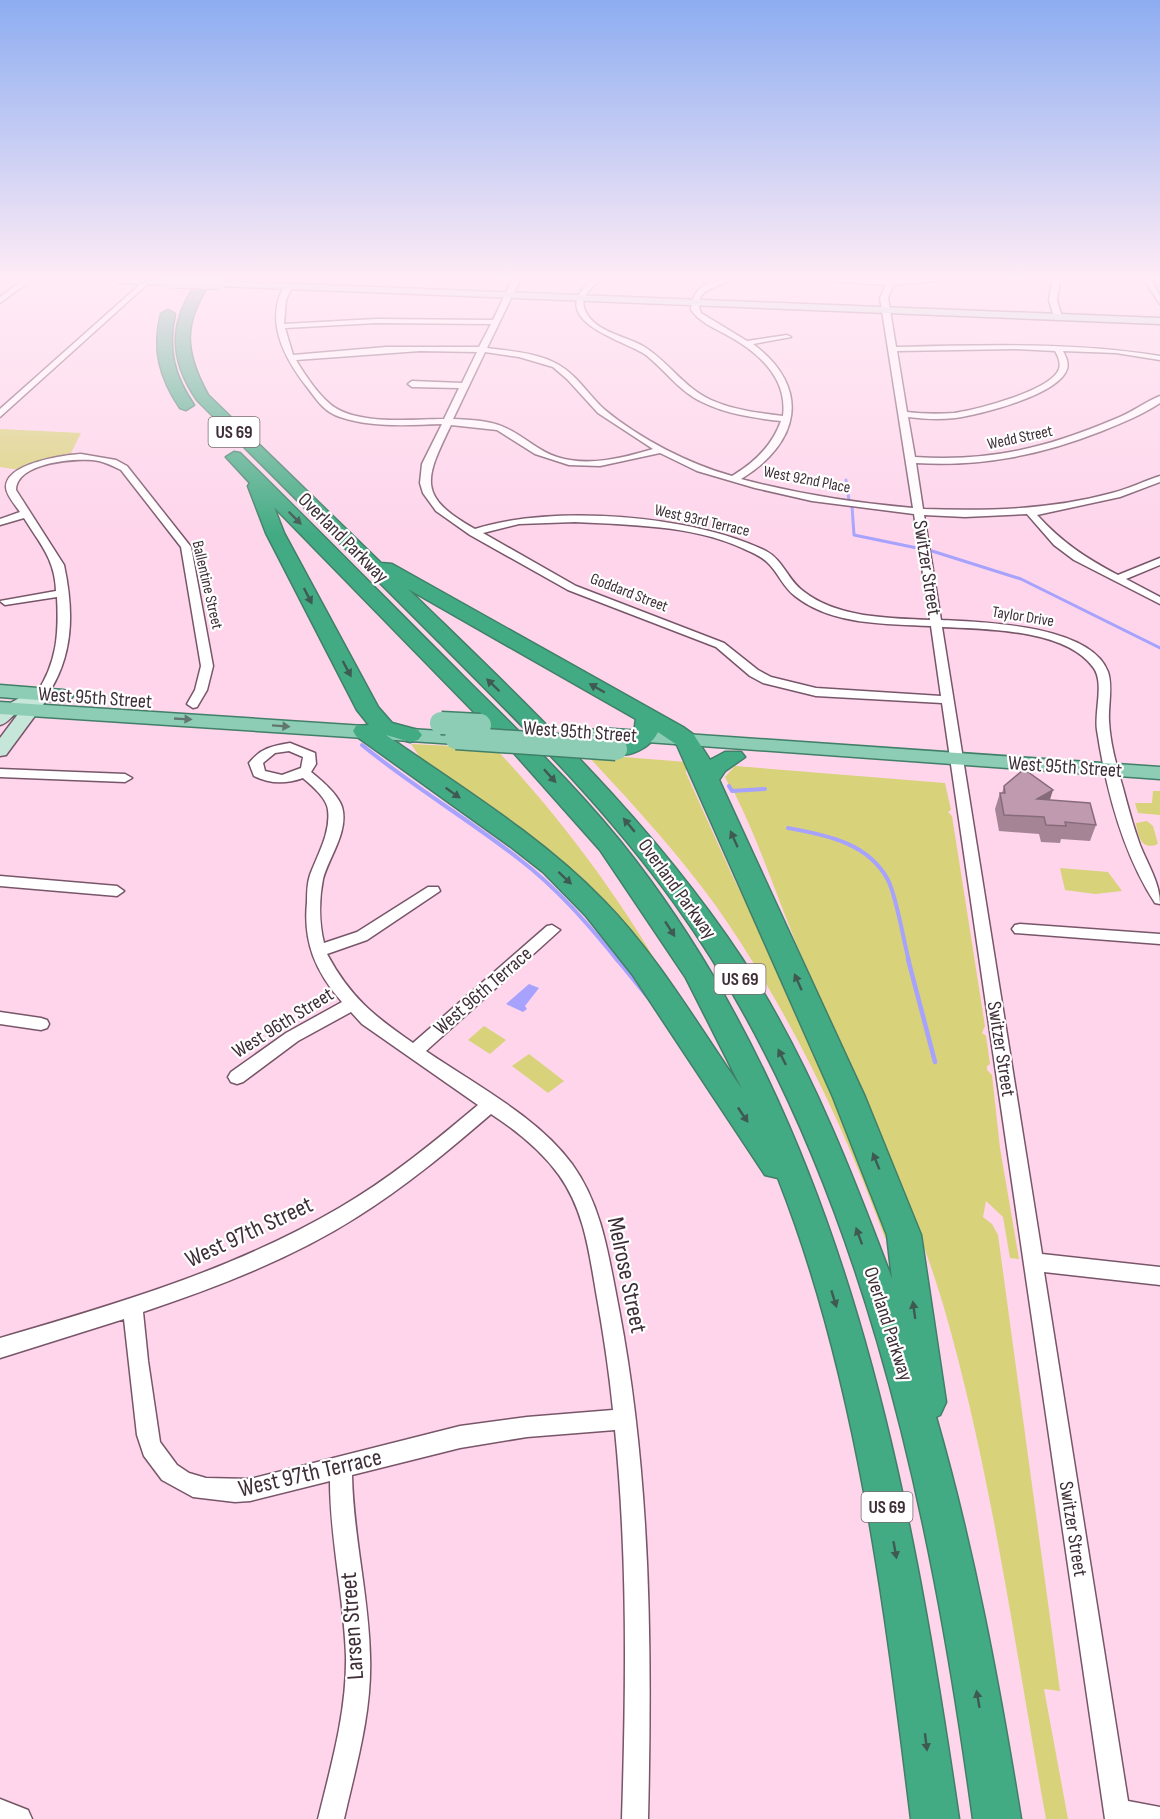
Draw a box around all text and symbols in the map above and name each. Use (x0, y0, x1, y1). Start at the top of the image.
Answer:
road number: US 69 (208, 417, 260, 447)
street label: Wedd Street (986, 422, 1054, 454)
street label: West 92nd Place (762, 462, 852, 498)
street label: Overland Parkway (293, 488, 393, 588)
street label: West 93rd Terrace (653, 501, 751, 541)
one-way arrow (287, 510, 301, 524)
street label: Switzer Street (908, 519, 946, 617)
street label: Ballentine Street (188, 539, 226, 631)
street label: Goddard Street (588, 570, 671, 617)
one-way arrow (303, 588, 313, 605)
street label: Taylor Drive (991, 603, 1055, 631)
one-way arrow (342, 661, 351, 678)
one-way arrow (486, 678, 501, 692)
street label: West 95th Street (37, 682, 153, 714)
one-way arrow (588, 683, 605, 693)
one-way arrow (173, 715, 192, 724)
street label: West 95th Street (522, 716, 638, 748)
one-way arrow (271, 721, 290, 730)
street label: West 95th Street (1007, 751, 1123, 783)
one-way arrow (543, 768, 556, 783)
one-way arrow (446, 787, 461, 799)
one-way arrow (623, 818, 636, 833)
one-way arrow (729, 830, 738, 847)
street label: Overland Parkway (633, 834, 722, 944)
one-way arrow (557, 871, 572, 885)
one-way arrow (664, 921, 675, 938)
street label: West 96th Terrace (429, 942, 537, 1040)
road number: US 69 (714, 964, 766, 994)
one-way arrow (793, 973, 803, 991)
street label: West 96th Street (228, 982, 338, 1064)
street label: Switzer Street (982, 1000, 1020, 1098)
one-way arrow (777, 1049, 786, 1066)
one-way arrow (737, 1107, 748, 1123)
one-way arrow (871, 1152, 880, 1170)
street label: West 97th Street (181, 1190, 317, 1274)
street label: Melrose Street (601, 1214, 653, 1336)
one-way arrow (854, 1227, 863, 1245)
street label: Overland Parkway (858, 1264, 918, 1384)
one-way arrow (830, 1290, 840, 1308)
one-way arrow (910, 1300, 919, 1319)
street label: West 97th Terrace (236, 1442, 384, 1504)
street label: Switzer Street (1054, 1480, 1092, 1578)
road number: US 69 (862, 1492, 912, 1522)
one-way arrow (891, 1540, 900, 1559)
street label: Larsen Street (334, 1571, 370, 1681)
one-way arrow (974, 1689, 983, 1708)
one-way arrow (921, 1733, 930, 1752)

